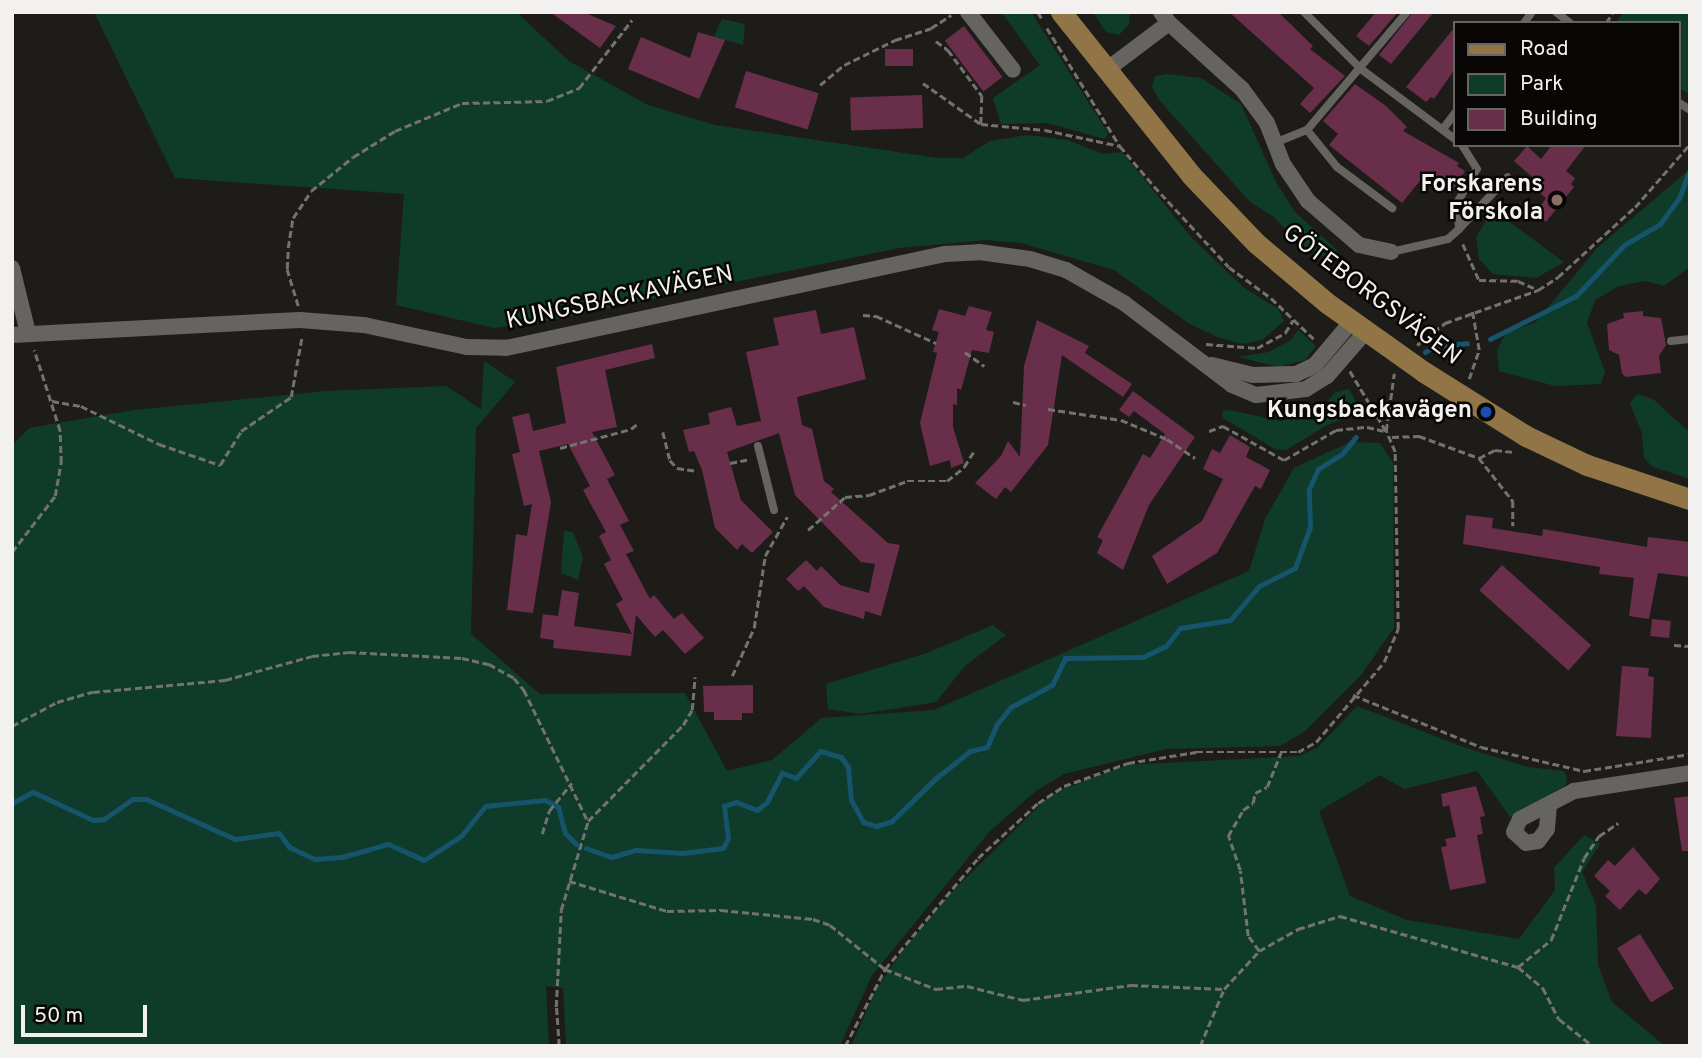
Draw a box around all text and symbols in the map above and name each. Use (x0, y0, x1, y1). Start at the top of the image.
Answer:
legend (1454, 21, 1681, 147)
text: Road (1520, 36, 1569, 63)
text: Park (1520, 71, 1563, 98)
text: Building (1520, 106, 1598, 133)
place label: Forskarens Förskola (1421, 172, 1543, 228)
marker: Forskarens Förskola (1549, 192, 1565, 208)
street label: GÖTEBORGSVÄGEN (1276, 219, 1466, 373)
street label: KUNGSBACKAVÄGEN (504, 261, 736, 337)
place label: Kungsbackavägen (1267, 398, 1472, 426)
marker: Kungsbackavägen (1478, 404, 1494, 420)
scale bar (24, 992, 150, 1036)
text: 50 m (34, 1003, 83, 1030)

